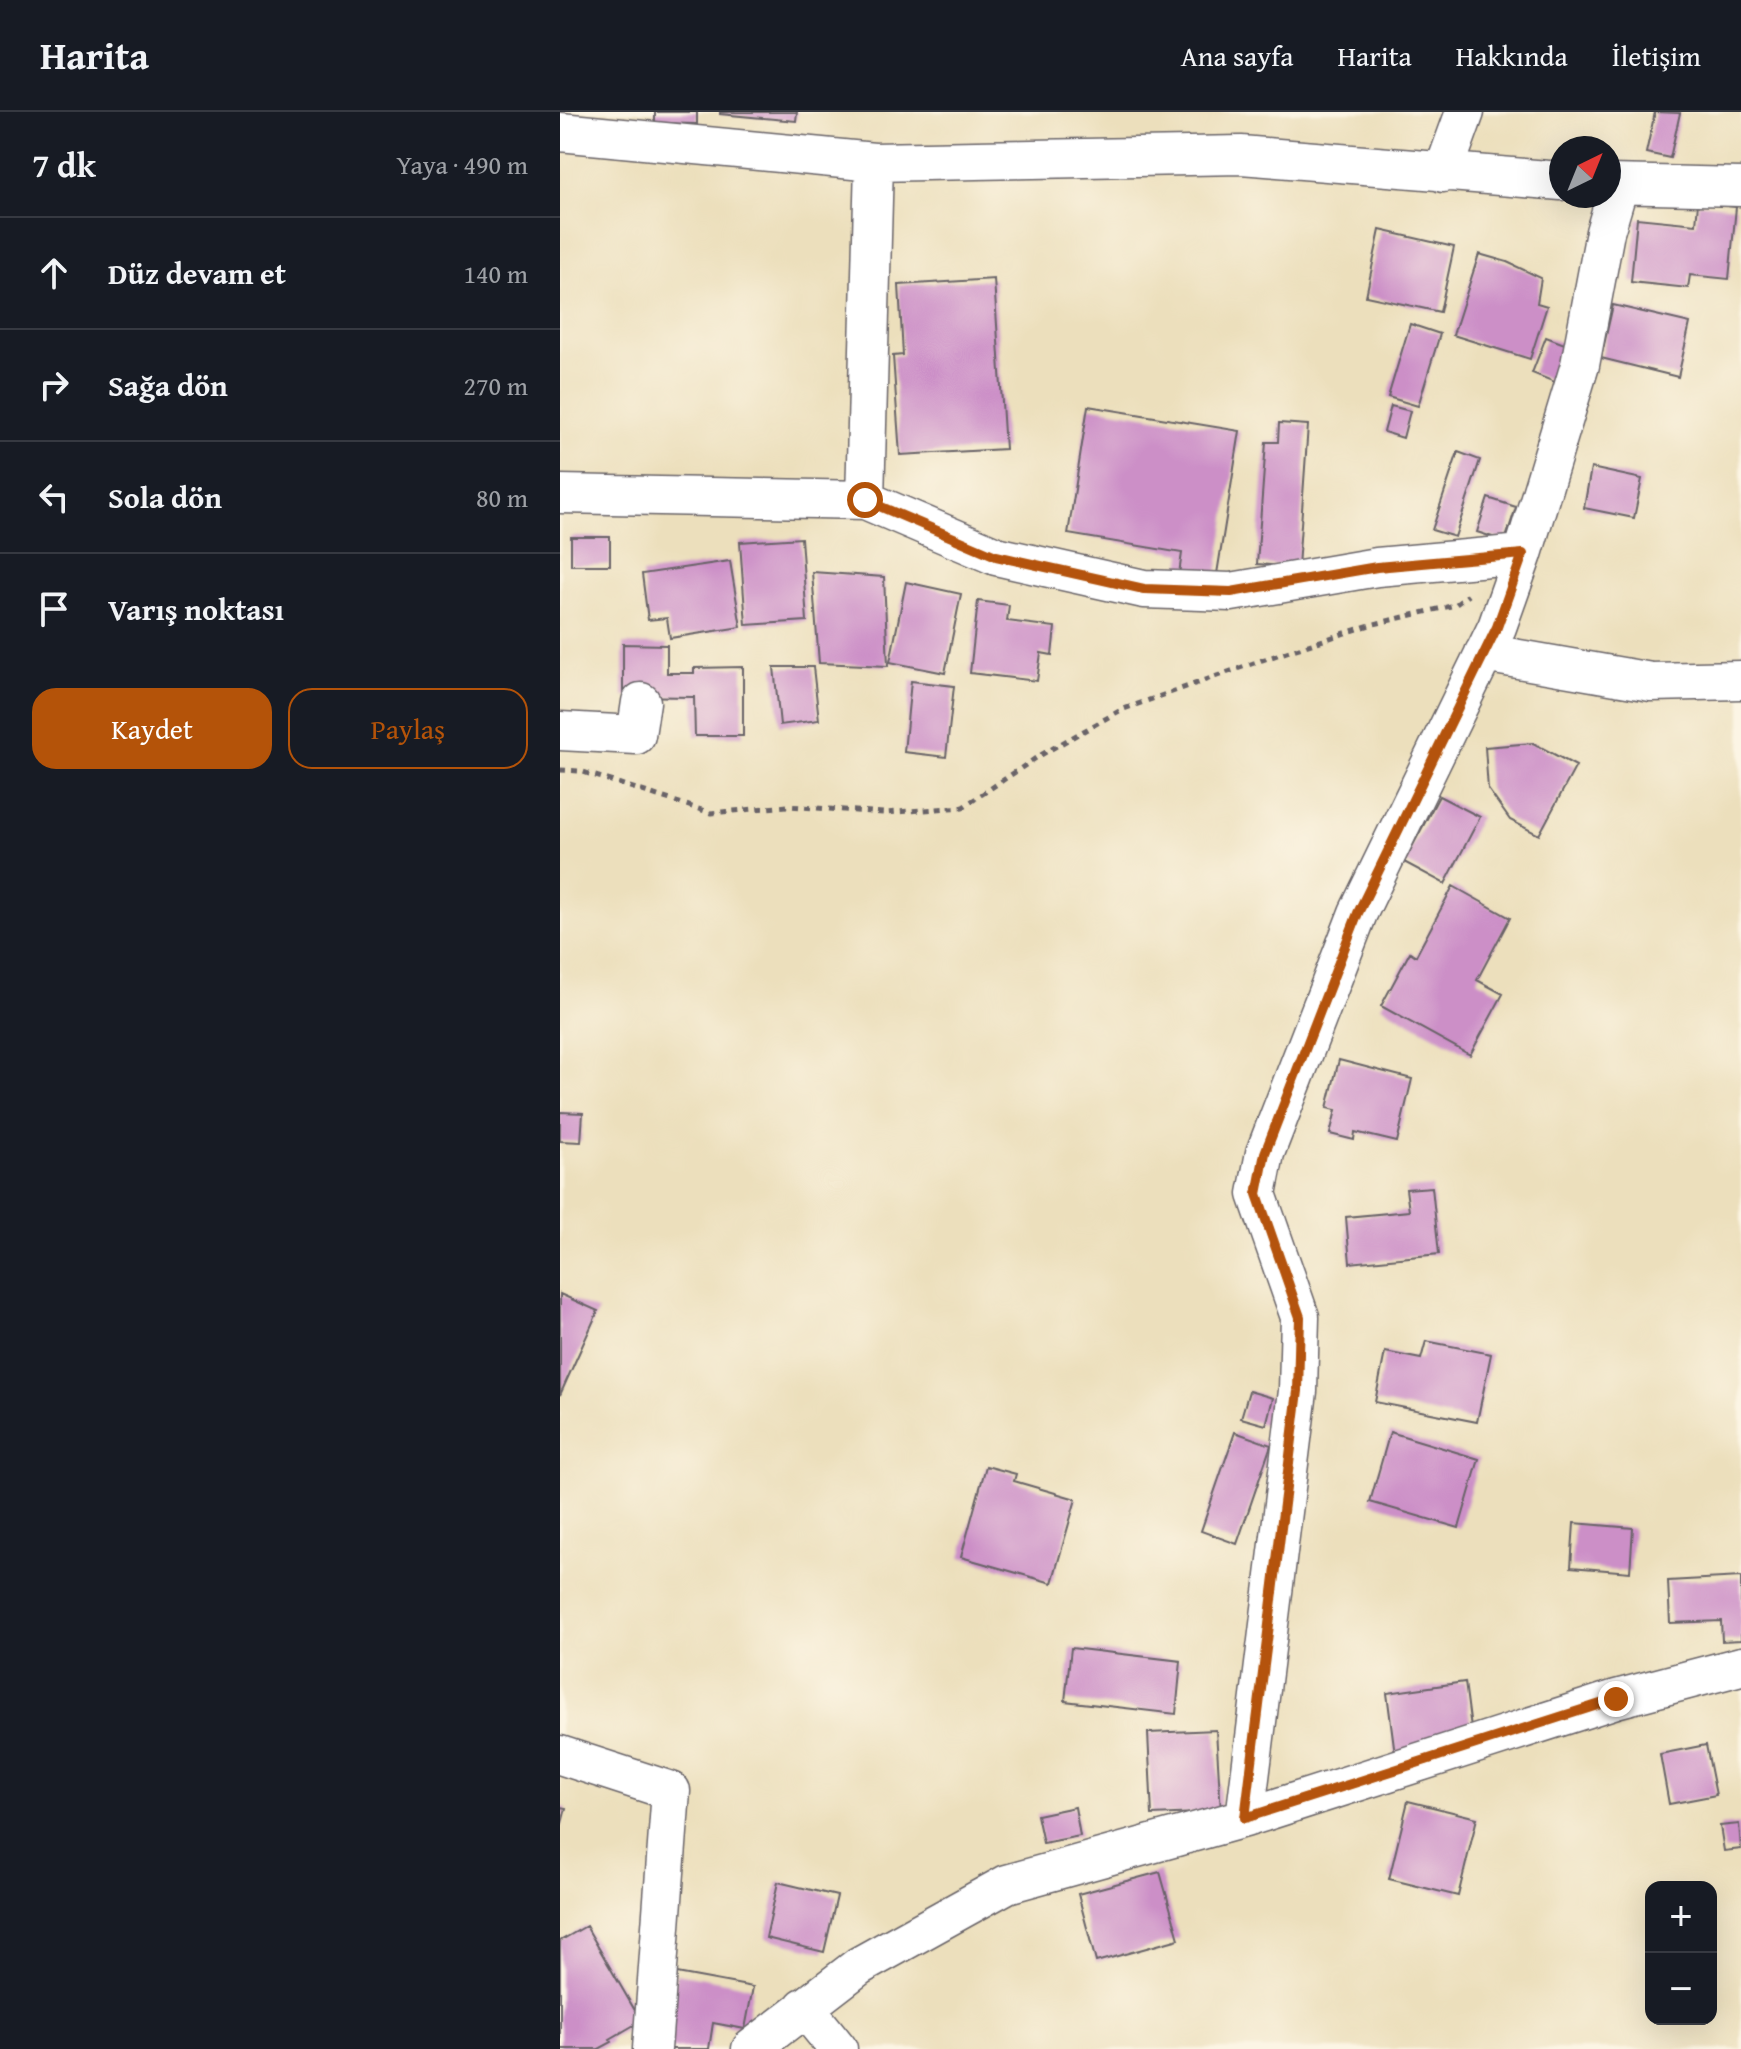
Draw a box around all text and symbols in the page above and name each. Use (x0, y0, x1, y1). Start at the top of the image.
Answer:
text: Harita (40, 27, 149, 83)
text: Ana sayfa (1181, 35, 1293, 76)
text: Harita (1337, 35, 1412, 76)
text: Hakkında (1456, 35, 1568, 76)
text: İletişim (1612, 35, 1701, 76)
north arrow (1549, 136, 1621, 208)
text: 7 dk (32, 140, 96, 189)
text: Yaya · 490 m (397, 145, 528, 184)
icon: ahead (32, 251, 76, 295)
text: Düz devam et (108, 251, 286, 295)
text: 140 m (463, 254, 528, 293)
icon: right (32, 363, 76, 407)
text: Sağa dön (108, 363, 228, 407)
text: 270 m (463, 366, 528, 405)
icon: left (32, 475, 76, 519)
text: Sola dön (108, 475, 222, 519)
text: 80 m (476, 478, 528, 517)
route start (847, 482, 883, 518)
icon: arrive (32, 587, 76, 631)
text: Varış noktası (108, 587, 284, 631)
button: Kaydet (32, 688, 272, 769)
button: Paylaş (288, 688, 528, 769)
route end (1598, 1681, 1634, 1717)
map controls (1645, 1881, 1717, 2025)
button: + (1645, 1881, 1717, 1953)
button: − (1645, 1953, 1717, 2025)

